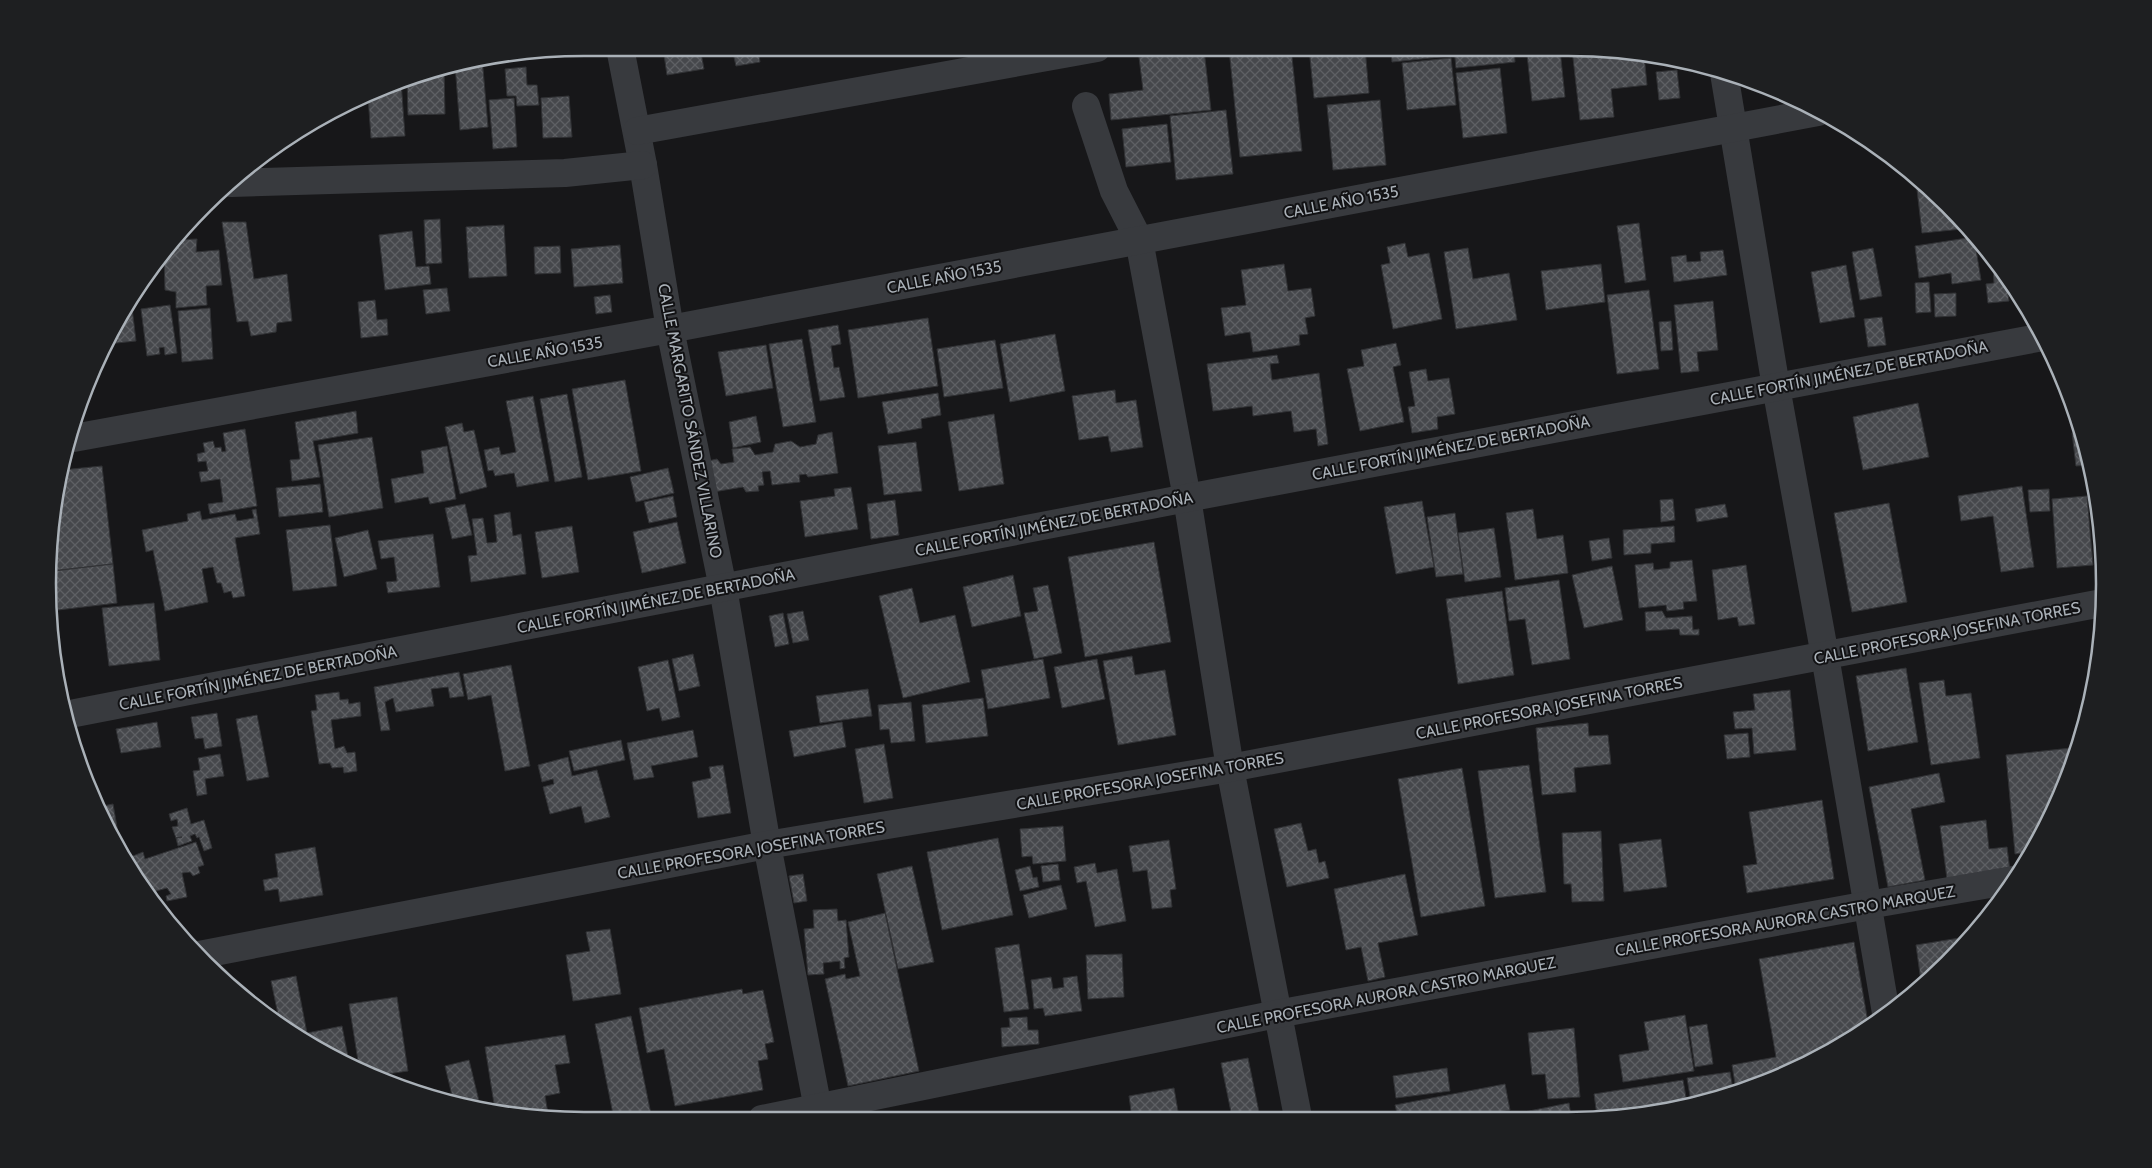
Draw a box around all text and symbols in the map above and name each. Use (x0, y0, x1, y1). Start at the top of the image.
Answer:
street label: CALLE AÑO 1535 (1282, 182, 1400, 222)
street label: CALLE AÑO 1535 (885, 257, 1003, 297)
street label: CALLE MARGARITO SÁNDEZ VILLARINO (654, 282, 726, 560)
street label: CALLE AÑO 1535 (486, 333, 604, 371)
street label: CALLE FORTÍN JIMÉNEZ DE BERTADOÑA (1708, 337, 1990, 409)
street label: CALLE FORTÍN JIMÉNEZ DE BERTADOÑA (1310, 412, 1592, 484)
street label: CALLE FORTÍN JIMÉNEZ DE BERTADOÑA (913, 488, 1195, 560)
street label: CALLE FORTÍN JIMÉNEZ DE BERTADOÑA (515, 565, 797, 637)
street label: CALLE PROFESORA JOSEFINA TORRES (1812, 598, 2082, 668)
street label: CALLE FORTÍN JIMÉNEZ DE BERTADOÑA (117, 642, 399, 714)
street label: CALLE PROFESORA JOSEFINA TORRES (1414, 673, 1684, 743)
street label: CALLE PROFESORA JOSEFINA TORRES (1015, 748, 1285, 814)
street label: CALLE PROFESORA JOSEFINA TORRES (616, 817, 886, 883)
street label: CALLE PROFESORA AURORA CASTRO MARQUEZ (1614, 882, 1957, 960)
street label: CALLE PROFESORA AURORA CASTRO MARQUEZ (1215, 953, 1557, 1037)

